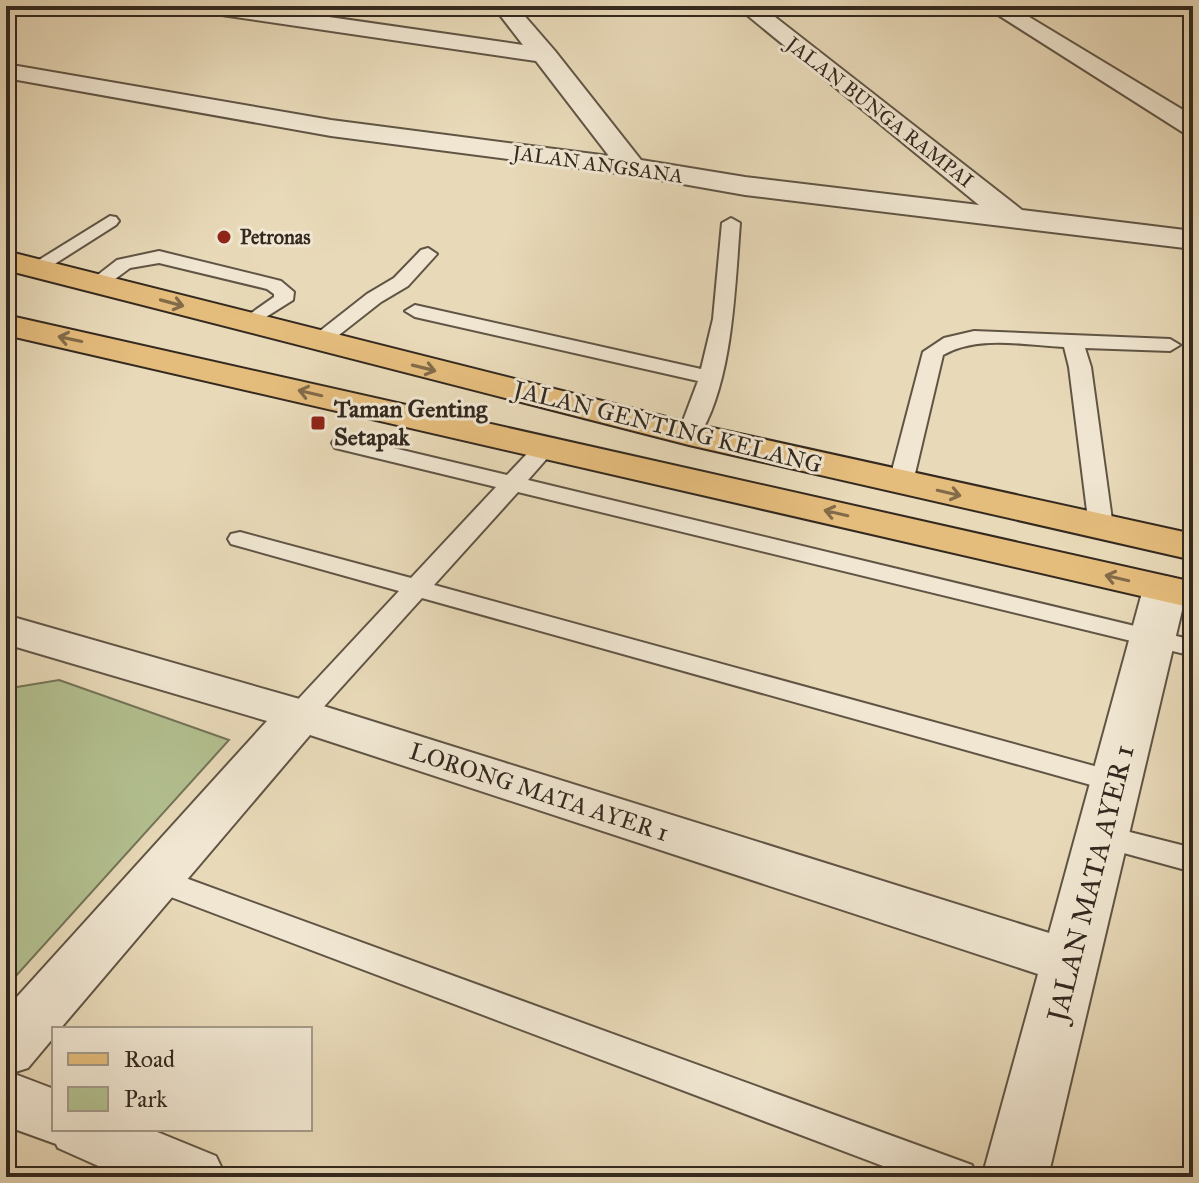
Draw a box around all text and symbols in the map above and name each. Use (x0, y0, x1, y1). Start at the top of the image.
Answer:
street label: JALAN BUNGA RAMPAI (780, 30, 978, 193)
street label: JALAN ANGSANA (509, 140, 685, 189)
place label: Petronas (240, 225, 311, 249)
marker: Petronas (215, 228, 233, 246)
one-way arrow (158, 297, 184, 312)
one-way arrow (58, 331, 83, 346)
one-way arrow (410, 361, 436, 376)
street label: JALAN GENTING KELANG (508, 373, 825, 480)
one-way arrow (297, 385, 323, 400)
place label: Taman Genting Setapak (333, 394, 488, 452)
marker: Taman Genting Setapak (309, 414, 327, 432)
one-way arrow (936, 486, 961, 501)
one-way arrow (824, 505, 850, 520)
one-way arrow (1105, 569, 1130, 584)
street label: LORONG MATA AYER 1 (406, 736, 672, 848)
street label: JALAN MATA AYER 1 (1038, 741, 1142, 1028)
legend (52, 1027, 312, 1131)
text: Road (124, 1044, 175, 1074)
text: Park (124, 1084, 168, 1114)

